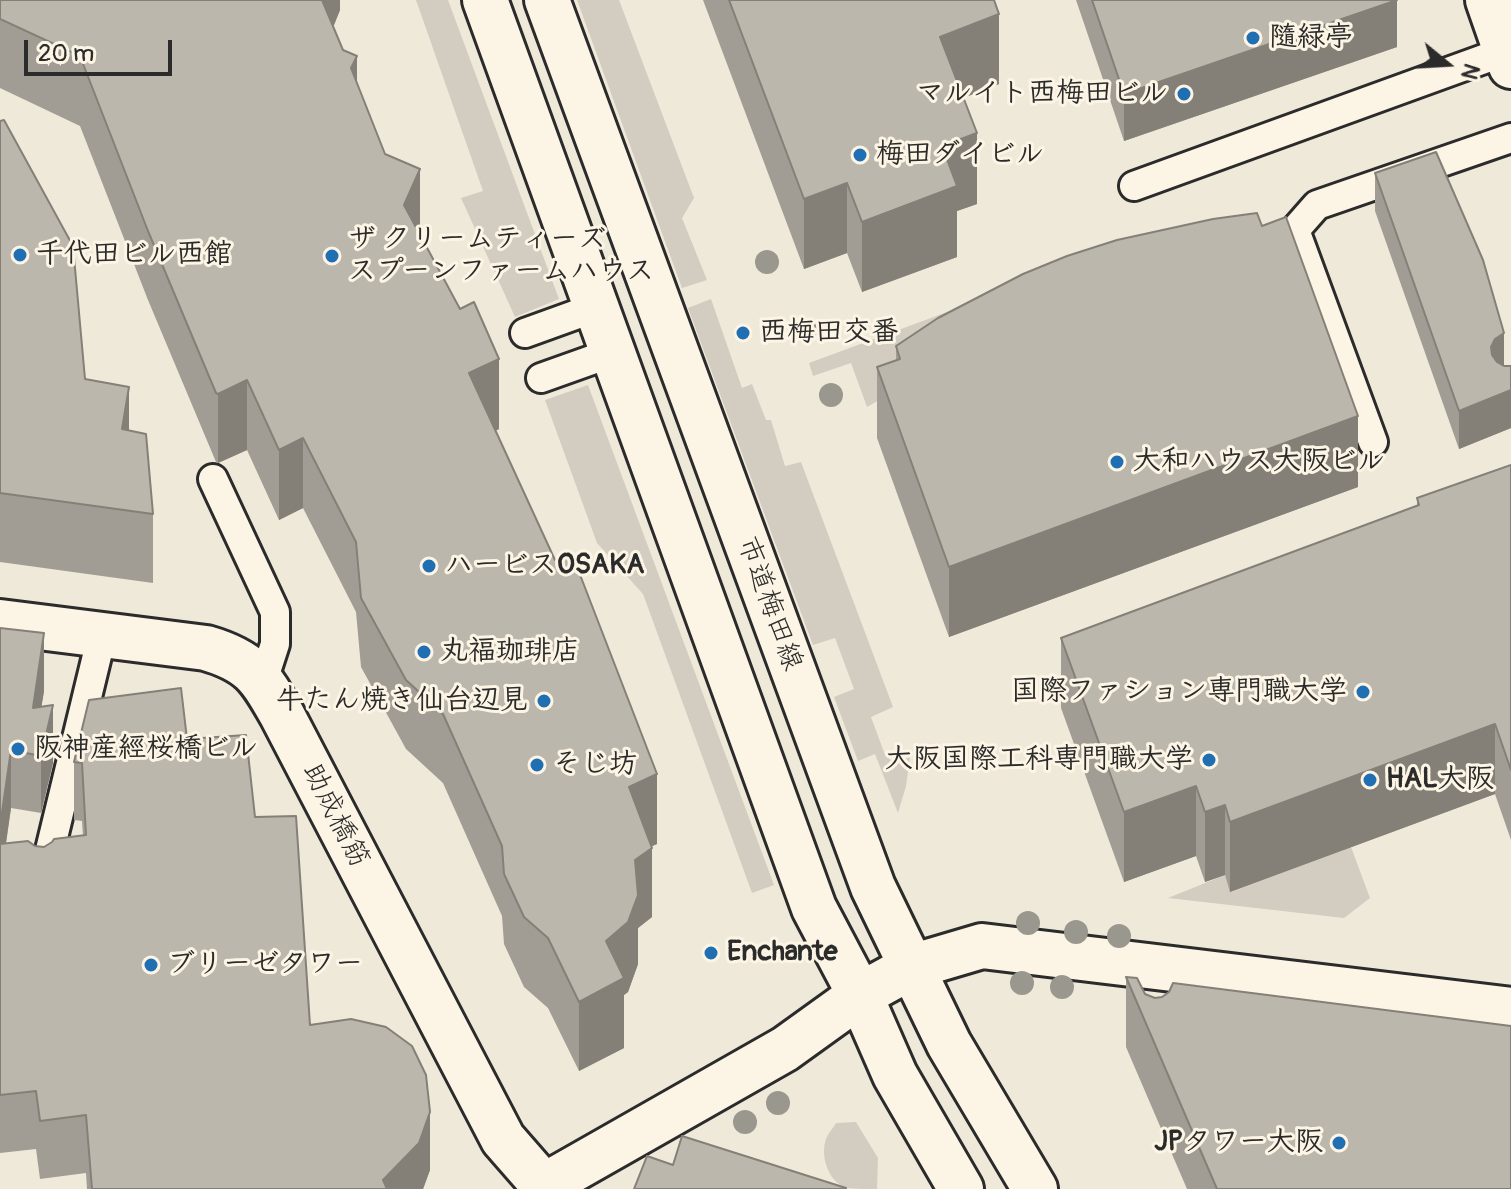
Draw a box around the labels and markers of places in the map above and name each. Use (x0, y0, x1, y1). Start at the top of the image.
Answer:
place label: 隨緑亭 (1269, 21, 1353, 55)
marker: 隨緑亭 (1244, 29, 1262, 47)
place label: マルイト西梅田ビル (916, 77, 1168, 111)
marker: マルイト西梅田ビル (1175, 85, 1193, 103)
place label: 梅田ダイビル (876, 138, 1044, 172)
marker: 梅田ダイビル (851, 146, 869, 164)
place label: ザ クリームティーズ スプーンファームハウス (348, 223, 654, 289)
place label: 千代田ビル西館 (36, 238, 232, 272)
marker: 千代田ビル西館 (11, 246, 29, 264)
marker: ザ クリームティーズ スプーンファームハウス (323, 247, 341, 265)
place label: 西梅田交番 (759, 316, 899, 350)
marker: 西梅田交番 (734, 324, 752, 342)
place label: 大和ハウス大阪ビル (1133, 445, 1385, 479)
marker: 大和ハウス大阪ビル (1108, 453, 1126, 471)
place label: ハービスOSAKA (445, 549, 644, 583)
marker: ハービスOSAKA (420, 557, 438, 575)
place label: 丸福珈琲店 (440, 635, 580, 669)
marker: 丸福珈琲店 (415, 643, 433, 661)
place label: 国際ファション専門職大学 (1011, 675, 1347, 709)
marker: 国際ファション専門職大学 (1354, 683, 1372, 701)
place label: 牛たん焼き仙台辺見 (276, 684, 528, 718)
marker: 牛たん焼き仙台辺見 (535, 692, 553, 710)
place label: 阪神産經桜橋ビル (34, 732, 258, 766)
marker: 阪神産經桜橋ビル (9, 740, 27, 758)
place label: 大阪国際工科専門職大学 (885, 743, 1193, 777)
place label: そじ坊 (553, 748, 637, 782)
marker: 大阪国際工科専門職大学 (1200, 751, 1218, 769)
marker: そじ坊 (528, 756, 546, 774)
place label: HAL大阪 (1386, 763, 1494, 797)
marker: HAL大阪 (1361, 771, 1379, 789)
place label: Enchante (727, 936, 838, 970)
marker: Enchante (702, 944, 720, 962)
place label: ブリーゼタワー (167, 948, 363, 982)
marker: ブリーゼタワー (142, 956, 160, 974)
place label: JPタワー大阪 (1154, 1126, 1323, 1160)
marker: JPタワー大阪 (1330, 1134, 1348, 1152)

